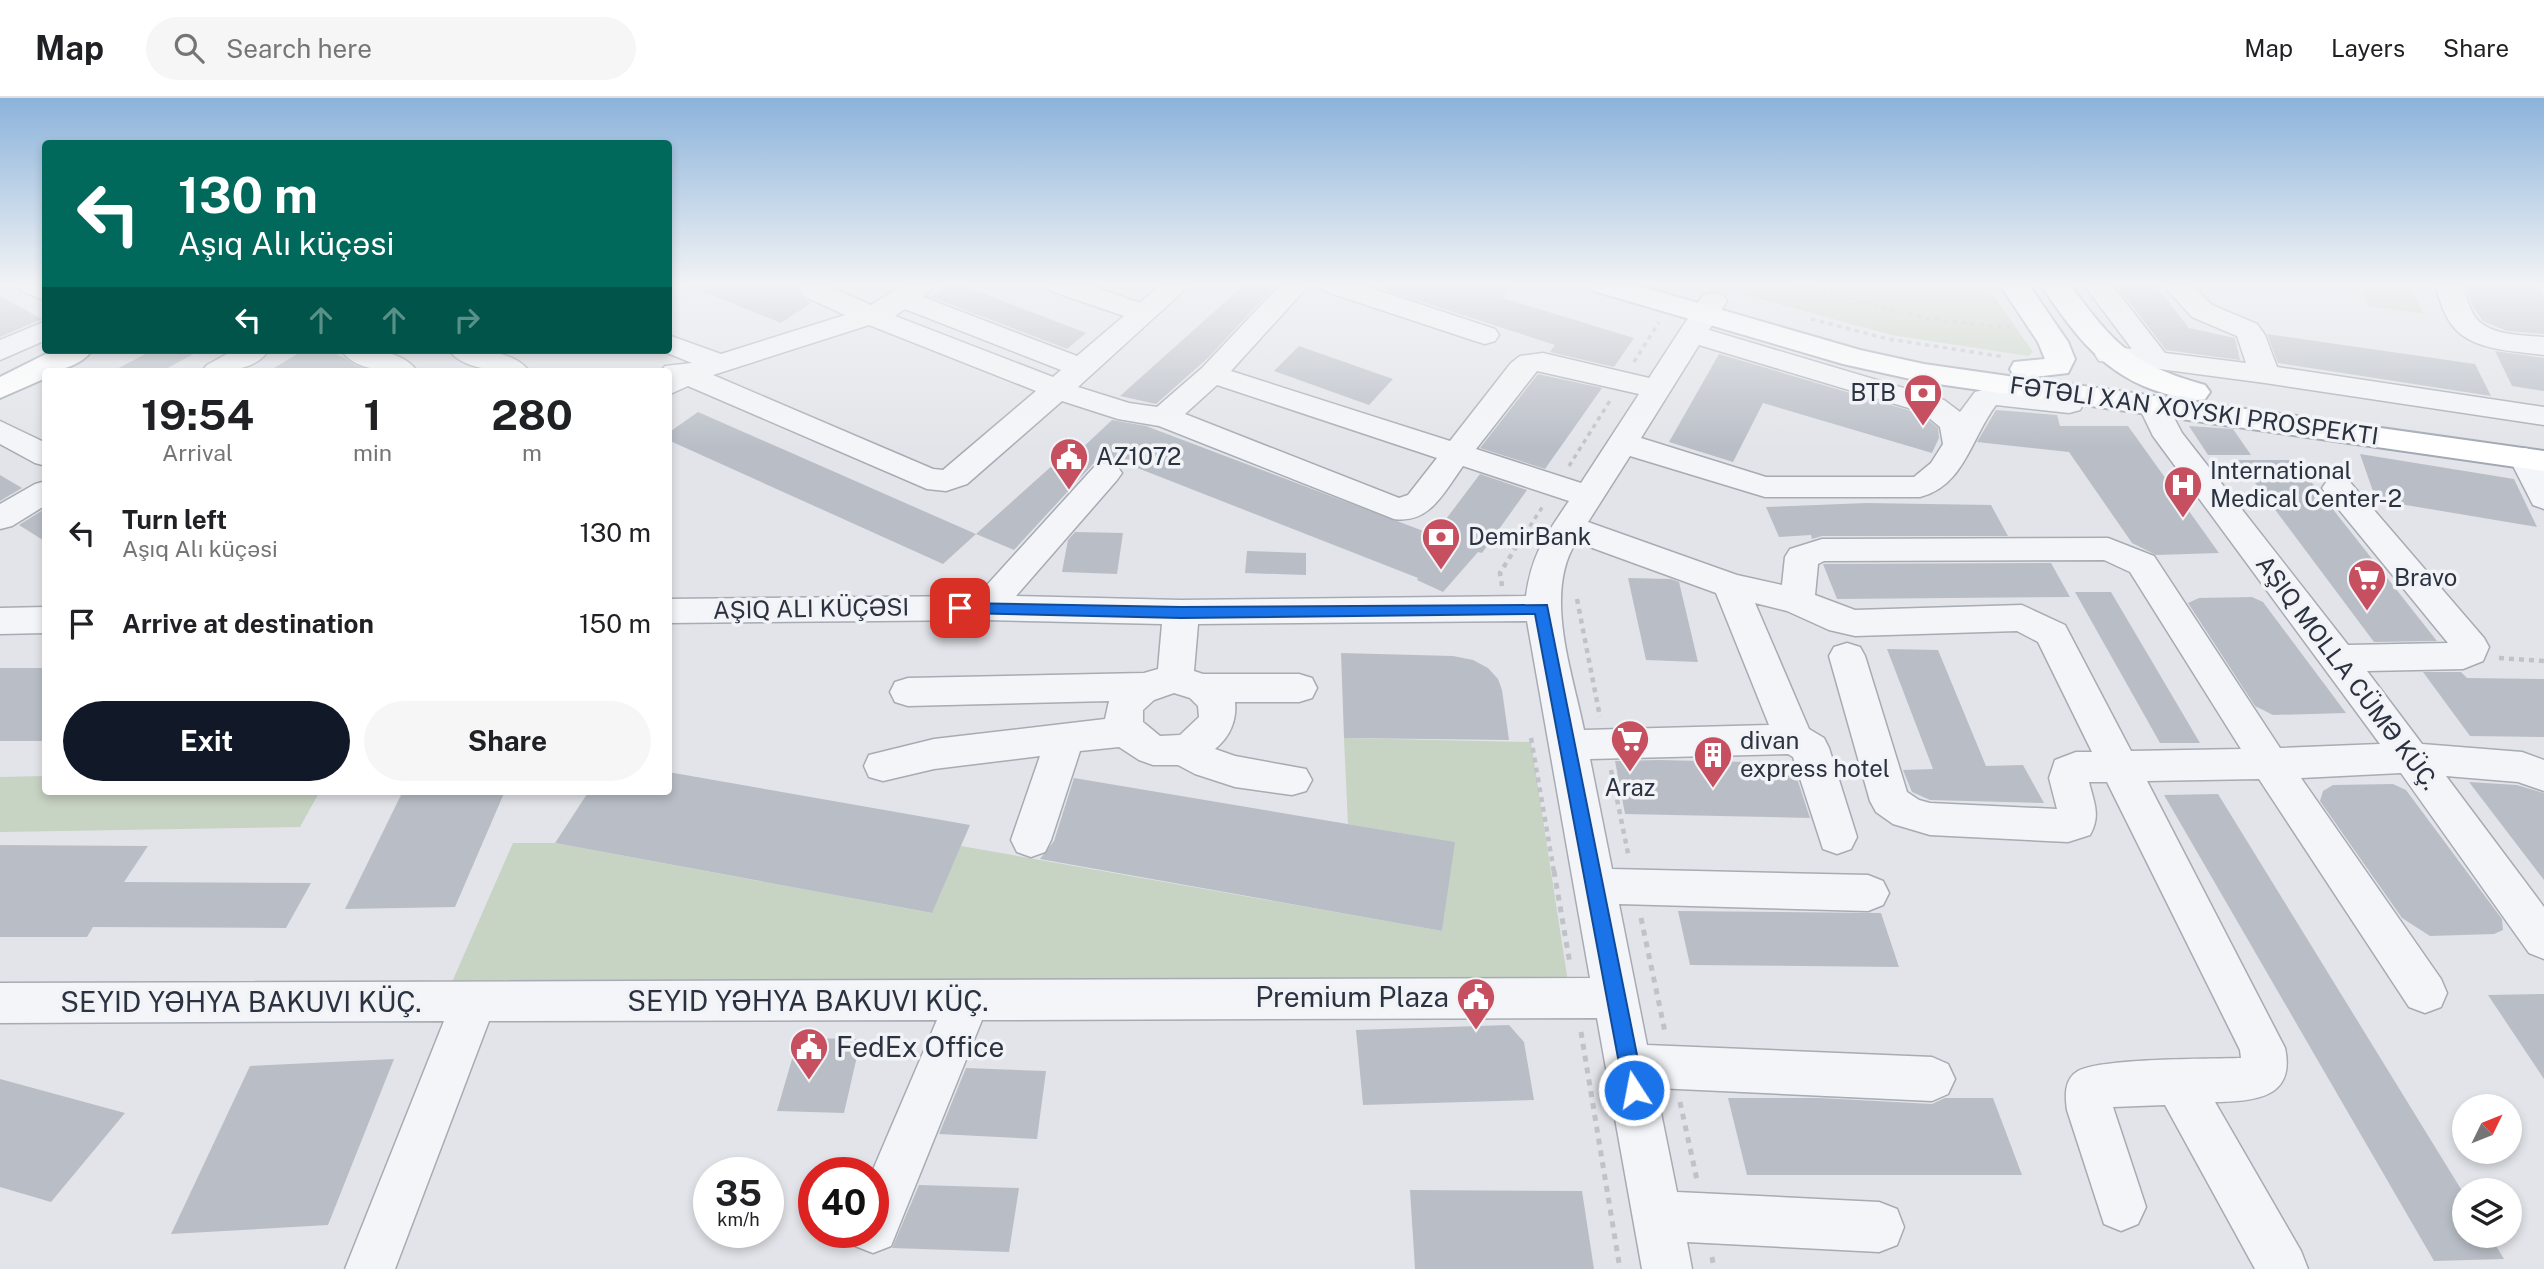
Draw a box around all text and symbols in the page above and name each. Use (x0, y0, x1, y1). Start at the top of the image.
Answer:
search box (146, 17, 636, 80)
text: Map (35, 29, 104, 67)
icon: search (170, 29, 208, 67)
text: Search here (226, 33, 372, 64)
text: Map (2244, 34, 2293, 62)
text: Layers (2331, 34, 2405, 62)
text: Share (2443, 34, 2509, 62)
text: 130 m (178, 166, 318, 224)
icon: left (63, 168, 154, 259)
text: Aşıq Alı küçəsi (178, 225, 395, 262)
icon: left (229, 301, 267, 339)
icon: ahead (302, 301, 340, 339)
icon: ahead (375, 301, 413, 339)
icon: right (448, 301, 486, 339)
street label: FƏTƏLI XAN XOYSKI PROSPEKTI (2008, 370, 2380, 450)
bank icon: BTB (1902, 372, 1944, 427)
place label: BTB (1850, 378, 1896, 406)
text: 19:54 (141, 390, 254, 439)
text: 1 (364, 390, 382, 439)
text: 280 (491, 390, 573, 439)
public building icon: AZ1072 (1048, 436, 1090, 491)
text: Arrival (162, 439, 233, 466)
text: min (353, 439, 392, 466)
text: m (522, 439, 542, 466)
place label: AZ1072 (1096, 442, 1181, 470)
place label: International Medical Center-2 (2210, 456, 2402, 512)
hospital icon: International Medical Center-2 (2162, 464, 2204, 519)
text: Turn left (122, 504, 227, 535)
icon: left (63, 514, 101, 552)
bank icon: DemirBank (1420, 516, 1462, 571)
text: 130 m (579, 517, 651, 548)
place label: DemirBank (1468, 522, 1591, 550)
text: Aşıq Alı küçəsi (122, 535, 278, 562)
street label: AŞIQ MOLLA CÜMƏ KÜÇ. (2251, 549, 2446, 795)
supermarket icon: Bravo (2346, 557, 2388, 612)
place label: Bravo (2394, 563, 2457, 591)
pin (930, 578, 990, 638)
icon: arrive (941, 589, 979, 627)
street label: AŞIQ ALI KÜÇƏSI (713, 591, 909, 624)
icon: arrive (63, 605, 101, 643)
text: Arrive at destination (122, 608, 374, 639)
text: 150 m (579, 608, 651, 639)
button: Exit (63, 701, 350, 781)
button: Share (364, 701, 651, 781)
supermarket icon: Araz (1609, 718, 1651, 773)
place label: divan express hotel (1740, 726, 1890, 782)
building icon: divan express hotel (1692, 734, 1734, 789)
place label: Araz (1605, 773, 1655, 801)
public building icon: Premium Plaza (1455, 976, 1497, 1031)
place label: Premium Plaza (1255, 980, 1449, 1013)
street label: SEYID YƏHYA BAKUVI KÜÇ. (627, 984, 989, 1017)
street label: SEYID YƏHYA BAKUVI KÜÇ. (60, 985, 422, 1018)
public building icon: FedEx Office (788, 1026, 830, 1081)
place label: FedEx Office (836, 1030, 1004, 1063)
position arrow (1597, 1053, 1671, 1127)
north arrow (2452, 1094, 2522, 1164)
map controls (2452, 1094, 2522, 1248)
speed limit sign: 40 (798, 1157, 889, 1248)
text: 35 (715, 1173, 762, 1214)
button: layers (2452, 1178, 2522, 1248)
text: km/h (717, 1209, 760, 1230)

